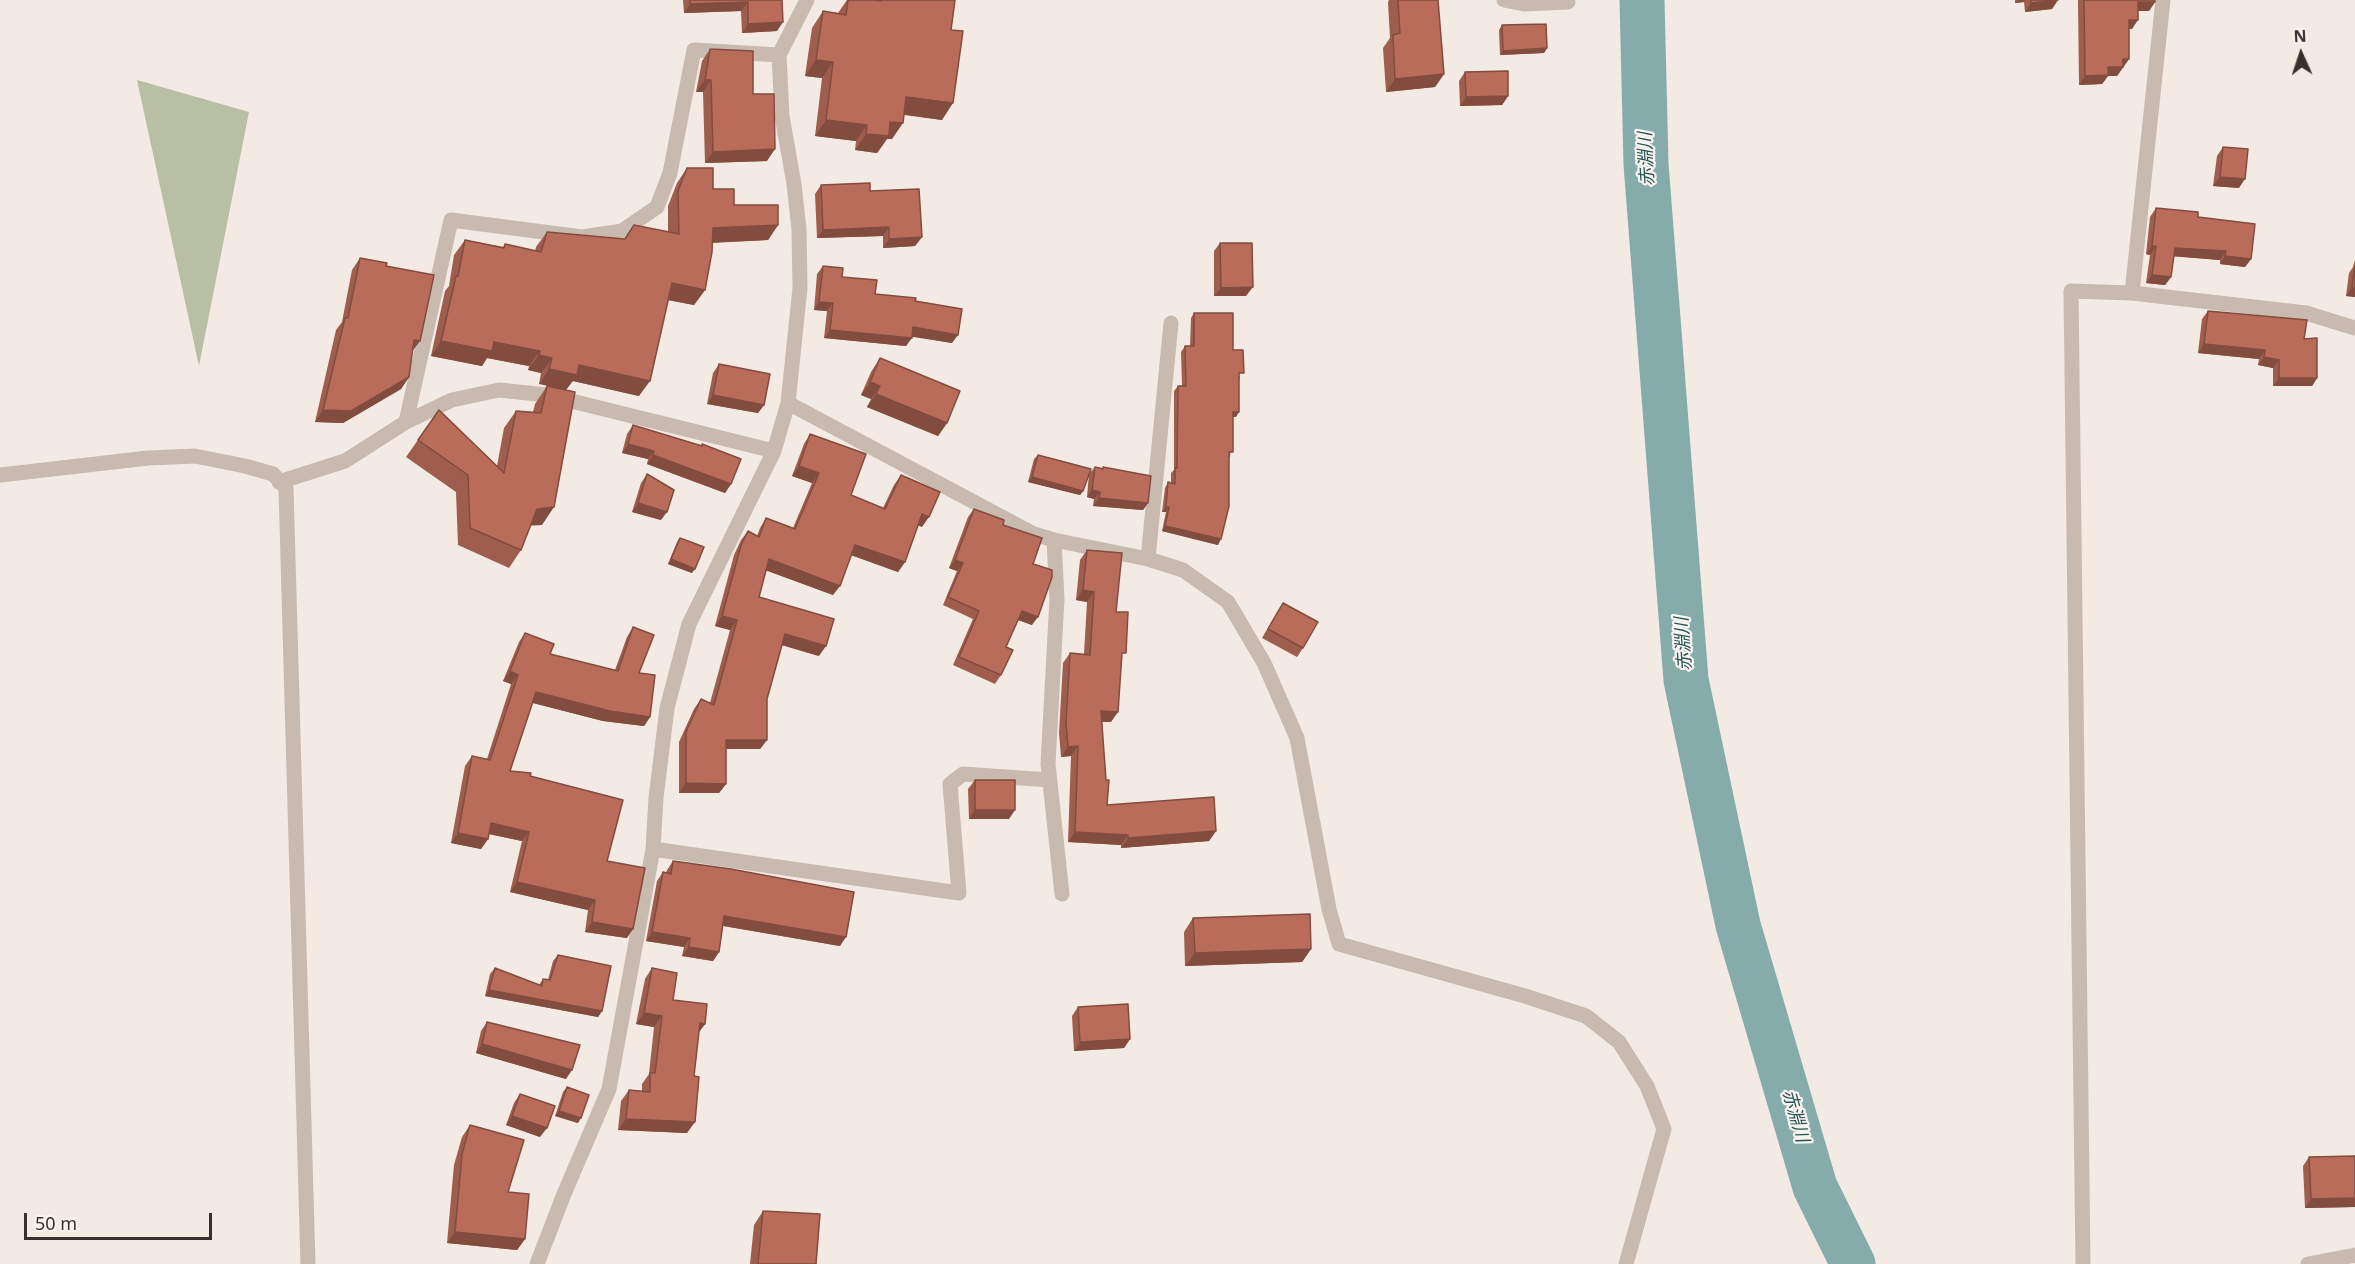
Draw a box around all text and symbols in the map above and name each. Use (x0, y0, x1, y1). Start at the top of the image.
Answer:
north arrow (2271, 24, 2331, 84)
text: N (2293, 25, 2307, 47)
water label: 赤淵川 (1635, 131, 1659, 187)
water label: 赤淵川 (1671, 616, 1697, 672)
water label: 赤淵川 (1777, 1087, 1813, 1145)
scale bar (27, 1201, 214, 1239)
text: 50 m (35, 1211, 77, 1235)

